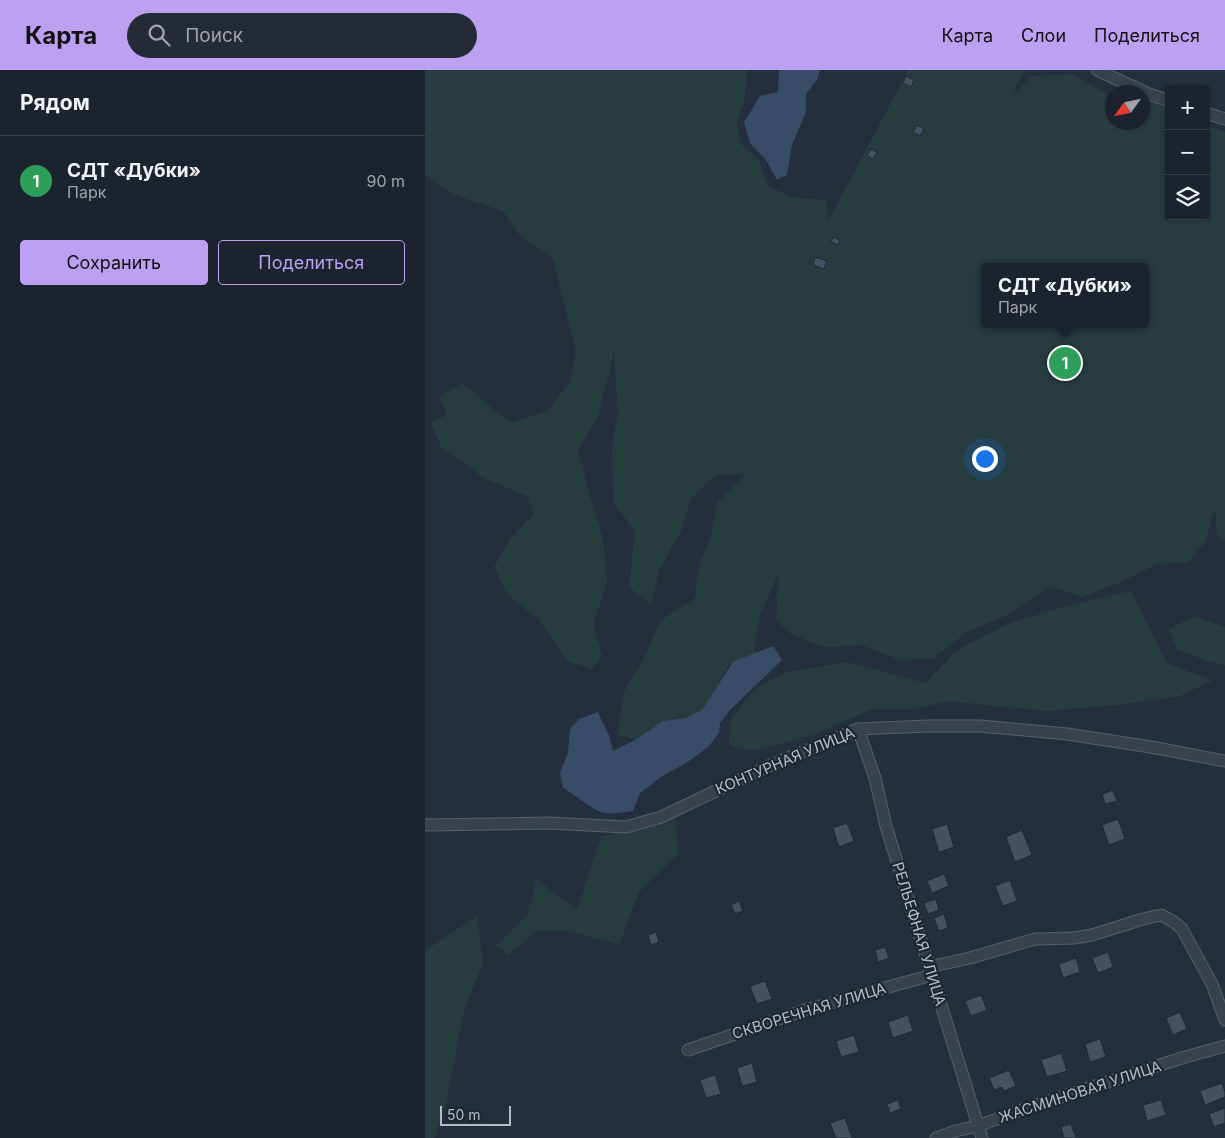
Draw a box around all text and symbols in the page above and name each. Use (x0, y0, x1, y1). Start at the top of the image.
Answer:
search box (127, 13, 477, 58)
text: Карта (25, 21, 97, 50)
icon: search (145, 21, 173, 49)
text: Поиск (185, 24, 243, 47)
text: Карта (941, 25, 993, 46)
text: Слои (1021, 25, 1066, 46)
text: Поделиться (1094, 25, 1200, 46)
north arrow (1105, 85, 1150, 130)
map controls (1165, 85, 1210, 220)
button: + (1165, 85, 1210, 130)
text: Рядом (20, 90, 90, 115)
button: − (1165, 130, 1210, 175)
text: СДТ «Дубки» (67, 159, 201, 182)
text: 1 (33, 171, 39, 191)
text: 90 m (366, 171, 405, 191)
button: layers (1165, 175, 1210, 220)
text: Парк (67, 182, 106, 202)
button: Сохранить (20, 240, 208, 285)
button: Поделиться (218, 240, 405, 285)
popup (981, 263, 1149, 328)
text: СДТ «Дубки» (998, 274, 1132, 297)
text: Парк (998, 297, 1037, 317)
pin: 1 (1049, 344, 1081, 382)
your location (972, 446, 998, 472)
street label: КОНТУРНАЯ УЛИЦА (712, 723, 857, 798)
street label: РЕЛЬЕФНАЯ УЛИЦА (889, 860, 950, 1008)
street label: СКВОРЕЧНАЯ УЛИЦА (730, 978, 888, 1043)
street label: ЖАСМИНОВАЯ УЛИЦА (996, 1056, 1164, 1127)
scale bar (440, 1103, 511, 1126)
text: 50 m (447, 1106, 481, 1123)

